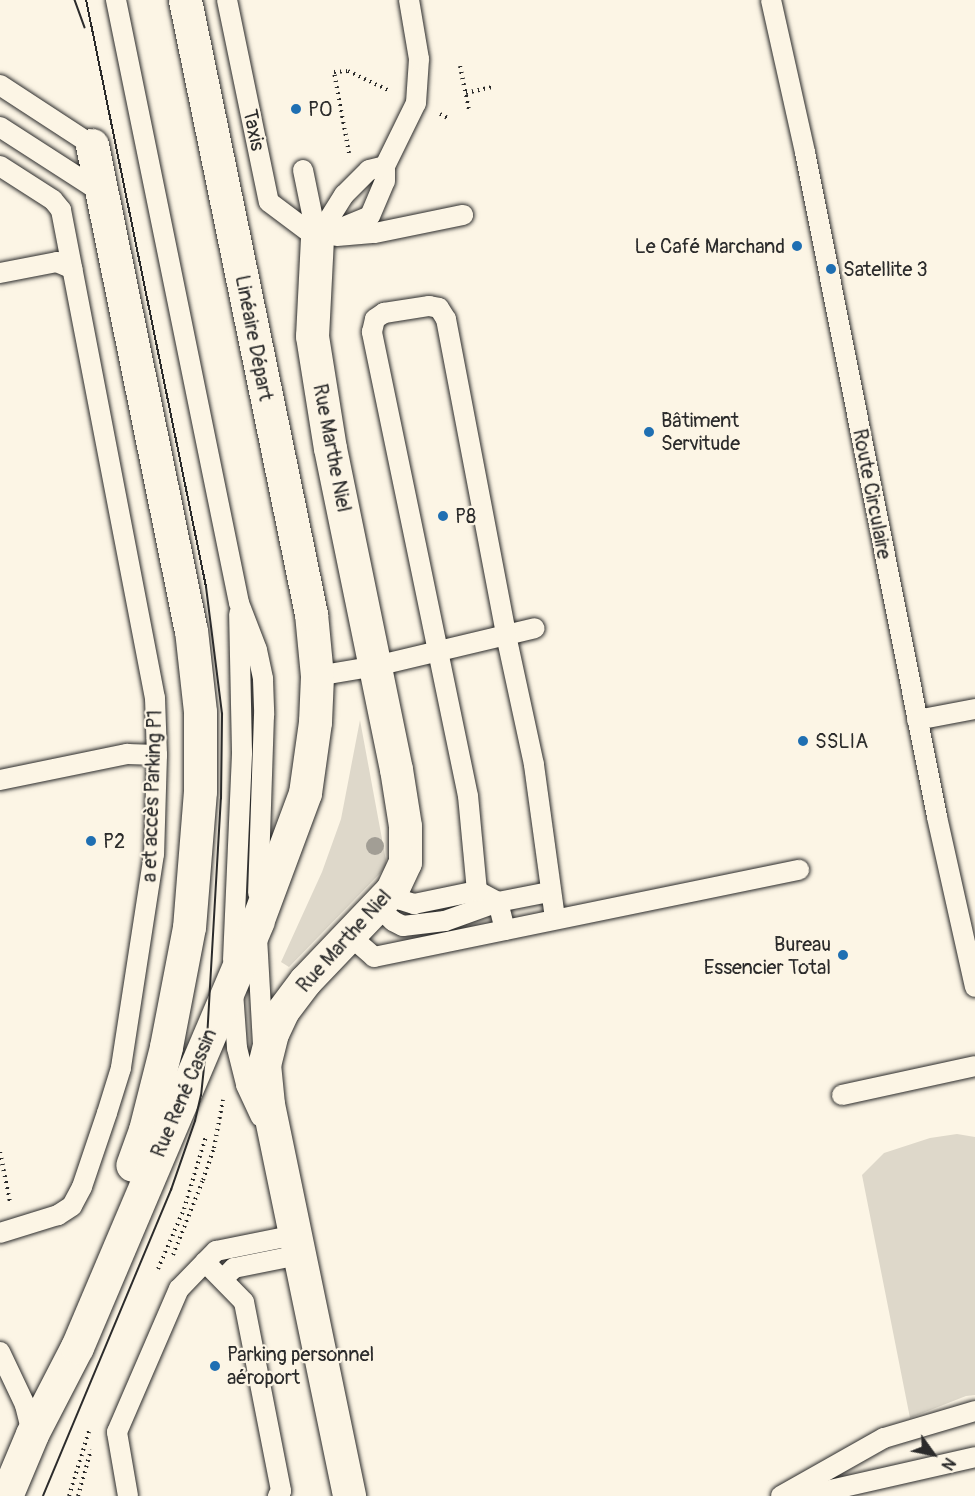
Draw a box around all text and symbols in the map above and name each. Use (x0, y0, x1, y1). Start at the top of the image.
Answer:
place label: P0 (308, 97, 333, 121)
marker: P0 (289, 102, 303, 116)
street label: Taxis (238, 107, 270, 153)
place label: Le Café Marchand (635, 234, 785, 258)
marker: Le Café Marchand (790, 239, 804, 253)
place label: Satellite 3 (843, 257, 928, 281)
marker: Satellite 3 (824, 262, 838, 276)
street label: Linéaire Départ (230, 273, 278, 403)
street label: Rue Marthe Niel (308, 382, 356, 514)
place label: Bâtiment Servitude (661, 408, 740, 455)
marker: Bâtiment Servitude (642, 425, 656, 439)
street label: Route Circulaire (848, 427, 896, 561)
place label: P8 (455, 504, 476, 528)
marker: P8 (436, 509, 450, 523)
street label: a et accès Parking P1 (137, 709, 167, 883)
place label: SSLIA (815, 729, 868, 753)
marker: SSLIA (796, 734, 810, 748)
place label: P2 (103, 829, 125, 853)
marker: P2 (84, 834, 98, 848)
street label: Rue Marthe Niel (292, 885, 396, 997)
place label: Bureau Essencier Total (704, 932, 831, 979)
marker: Bureau Essencier Total (836, 948, 850, 962)
street label: Rue René Cassin (146, 1025, 222, 1161)
place label: Parking personnel aéroport (227, 1342, 374, 1389)
marker: Parking personnel aéroport (208, 1359, 222, 1373)
north arrow (903, 1424, 963, 1484)
text: N (937, 1454, 959, 1474)

